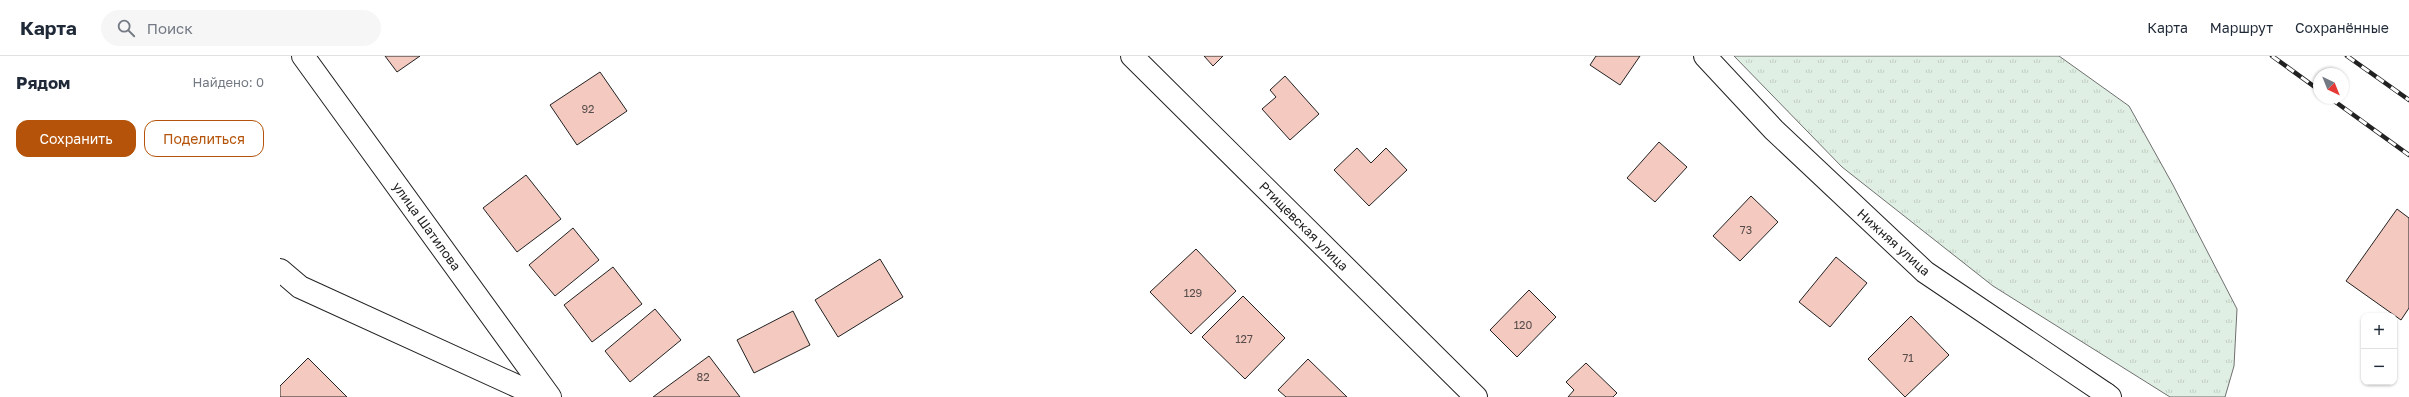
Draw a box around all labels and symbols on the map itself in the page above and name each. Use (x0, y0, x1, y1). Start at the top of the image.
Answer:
north arrow (2313, 68, 2349, 104)
house number: 92 (581, 102, 595, 115)
street label: Ртищевская улица (1256, 178, 1352, 274)
street label: улица Шатилова (390, 179, 464, 273)
street label: Нижняя улица (1854, 205, 1934, 279)
house number: 73 (1740, 223, 1752, 236)
house number: 129 (1184, 286, 1202, 299)
house number: 120 (1514, 318, 1532, 331)
house number: 127 (1235, 332, 1253, 345)
house number: 71 (1902, 351, 1914, 364)
house number: 82 (696, 370, 710, 383)

